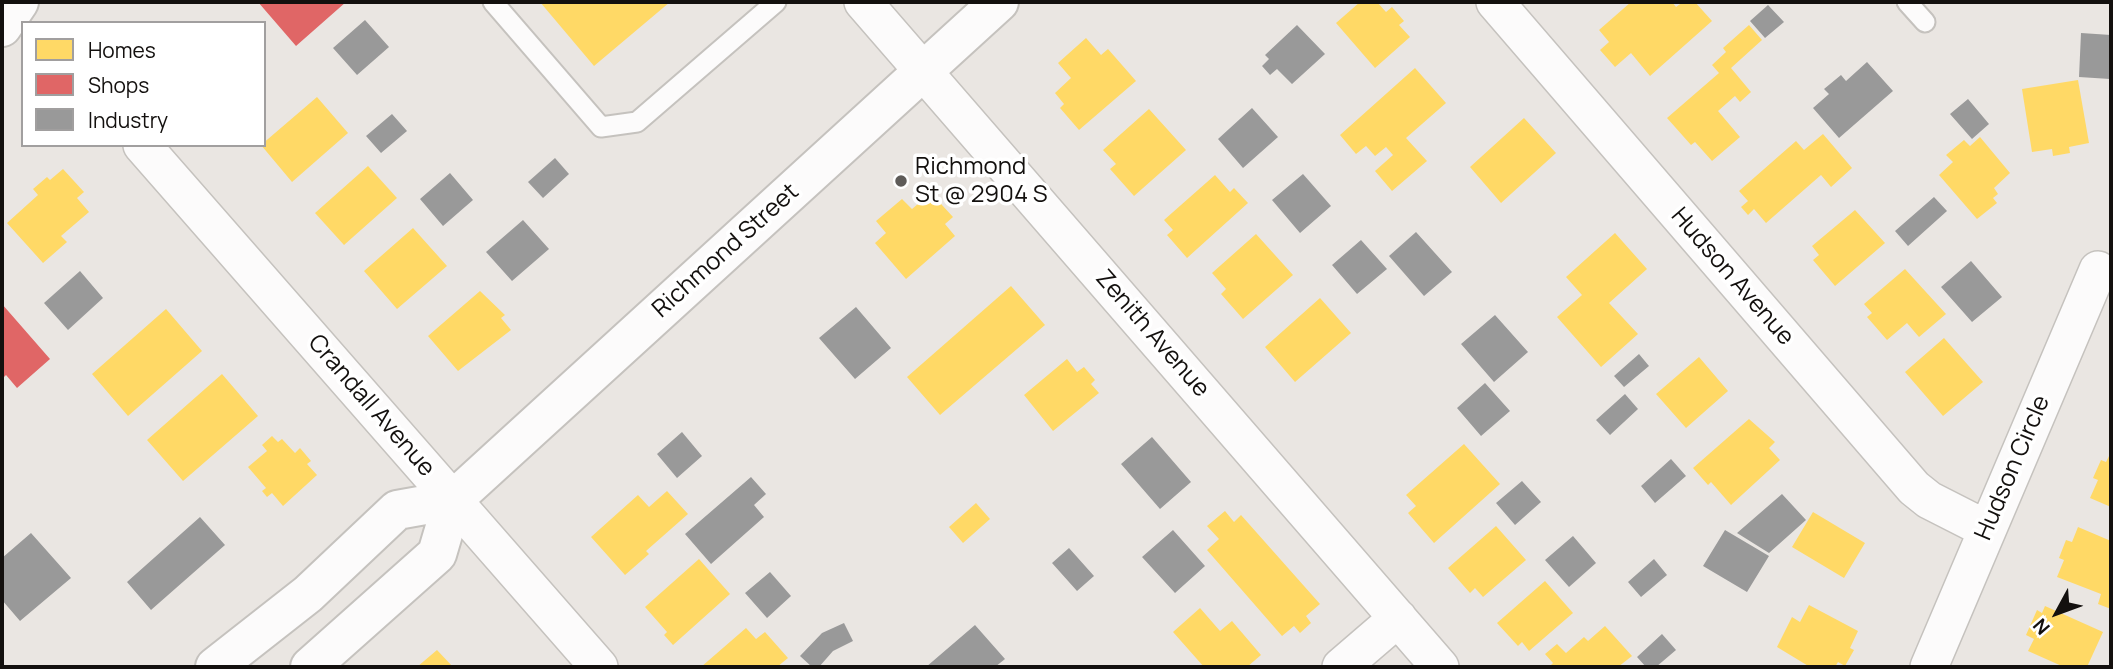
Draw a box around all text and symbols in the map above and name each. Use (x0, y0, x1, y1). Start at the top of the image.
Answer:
legend (21, 21, 266, 147)
text: Homes (88, 36, 156, 64)
text: Shops (88, 71, 149, 99)
text: Industry (88, 106, 168, 134)
place label: Richmond St @ 2904 S (915, 153, 1048, 209)
marker: Richmond St @ 2904 S (893, 173, 909, 189)
street label: Richmond Street (647, 178, 805, 324)
street label: Hudson Avenue (1664, 202, 1800, 352)
street label: Zenith Avenue (1089, 265, 1215, 403)
street label: Crandall Avenue (302, 329, 440, 483)
street label: Hudson Circle (1970, 391, 2056, 545)
north arrow (2022, 578, 2092, 648)
text: N (2027, 613, 2055, 640)

